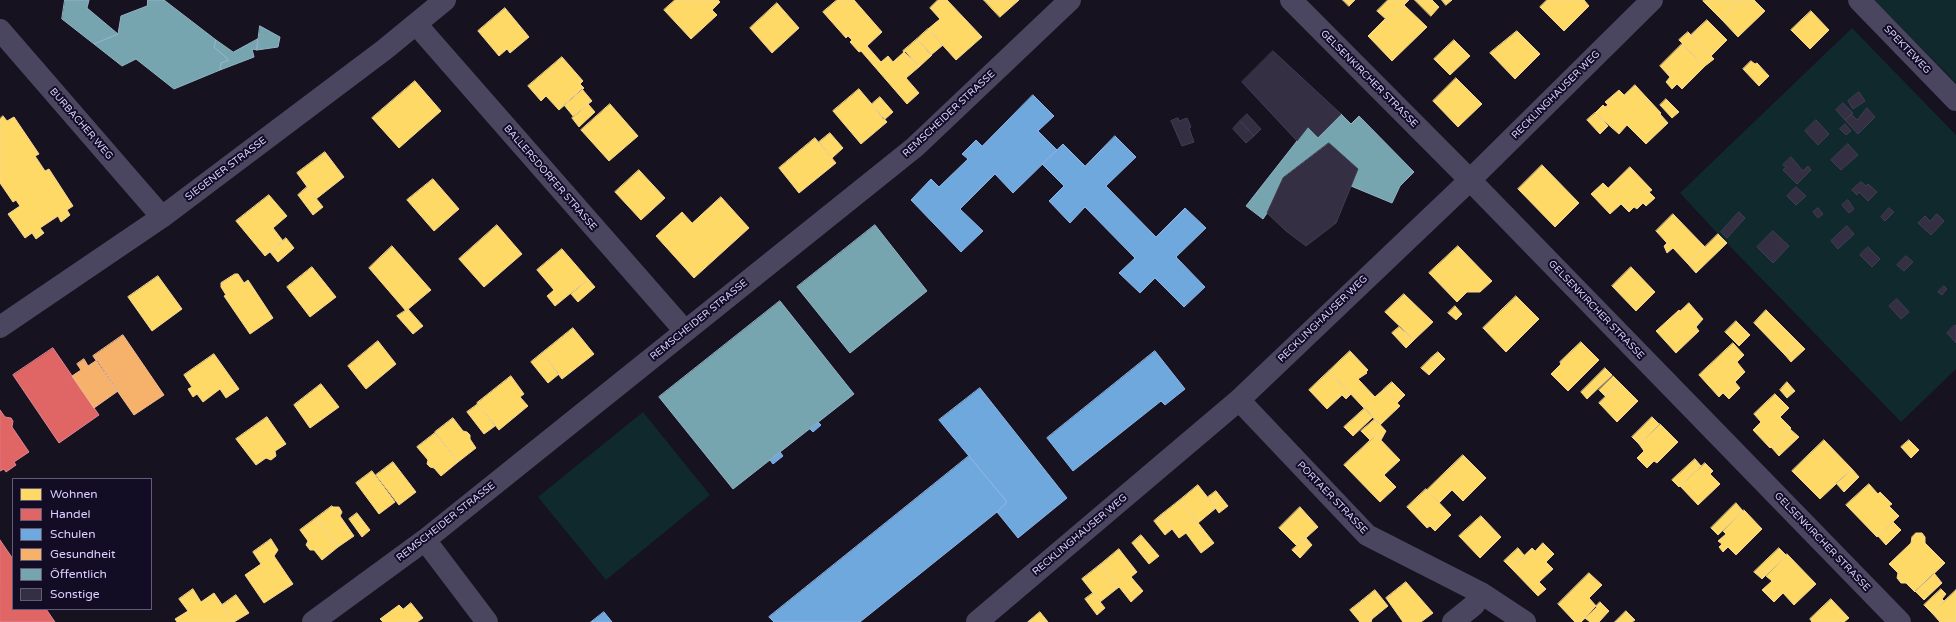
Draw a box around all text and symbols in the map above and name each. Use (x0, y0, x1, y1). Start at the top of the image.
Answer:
street label: SPEKTEWEG (1881, 23, 1933, 77)
street label: GELSENKIRCHER STRASSE (1318, 28, 1420, 130)
street label: RECKLINGHAUSER WEG (1509, 48, 1603, 142)
street label: REMSCHEIDER STRASSE (900, 68, 998, 160)
street label: BURBACHER WEG (47, 86, 115, 162)
street label: BALLERSDORFER STRASSE (501, 123, 599, 233)
street label: SIEGENER STRASSE (183, 135, 269, 203)
street label: GELSENKIRCHER STRASSE (1546, 258, 1646, 362)
street label: RECKLINGHAUSER WEG (1276, 273, 1370, 365)
street label: REMSCHEIDER STRASSE (648, 277, 750, 363)
street label: PORTAER STRASSE (1294, 459, 1370, 537)
legend (12, 478, 152, 610)
street label: REMSCHEIDER STRASSE (394, 480, 498, 564)
text: Wohnen (50, 487, 98, 501)
street label: GELSENKIRCHER STRASSE (1772, 490, 1872, 594)
street label: RECKLINGHAUSER WEG (1030, 492, 1130, 578)
text: Handel (50, 507, 90, 521)
text: Schulen (50, 527, 95, 541)
text: Gesundheit (50, 547, 116, 561)
text: Öffentlich (50, 567, 107, 581)
text: Sonstige (50, 587, 100, 601)

